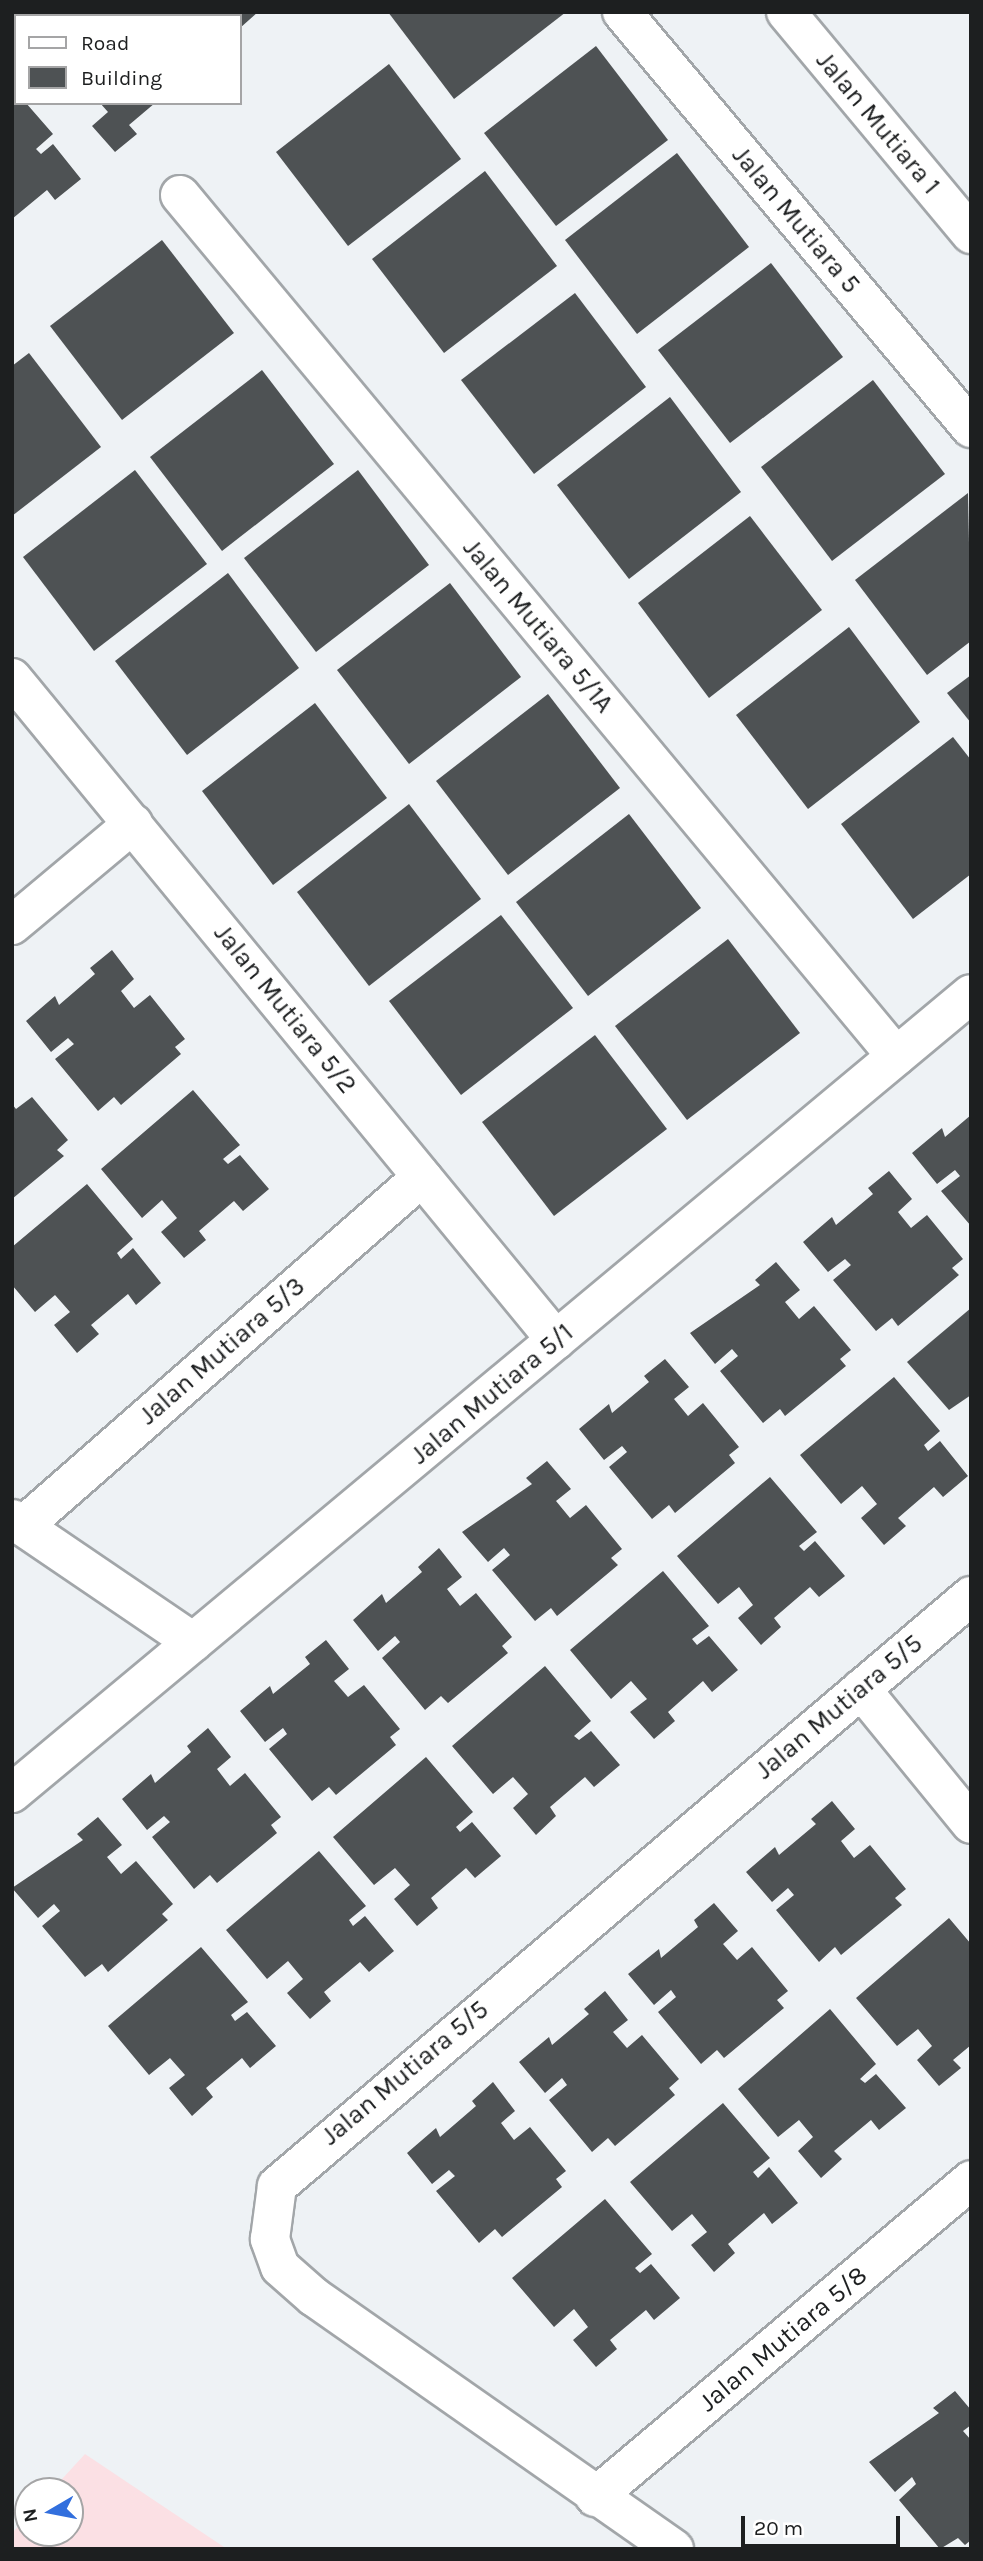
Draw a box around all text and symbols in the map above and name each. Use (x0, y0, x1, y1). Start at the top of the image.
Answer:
legend (14, 14, 242, 105)
text: Road (81, 31, 129, 55)
street label: Jalan Mutiara 1 (809, 45, 947, 201)
text: Building (81, 66, 162, 90)
street label: Jalan Mutiara 5 (725, 140, 867, 300)
street label: Jalan Mutiara 5/1A (456, 533, 620, 719)
street label: Jalan Mutiara 5/2 (207, 918, 363, 1100)
street label: Jalan Mutiara 5/3 (133, 1271, 311, 1431)
street label: Jalan Mutiara 5/1 (405, 1317, 579, 1471)
street label: Jalan Mutiara 5/5 (749, 1628, 929, 1786)
street label: Jalan Mutiara 5/5 (315, 1994, 495, 2152)
street label: Jalan Mutiara 5/8 (693, 2260, 873, 2418)
north arrow (14, 2477, 84, 2547)
scale bar (745, 2502, 904, 2546)
text: N (18, 2507, 42, 2524)
text: 20 m (754, 2516, 803, 2540)

